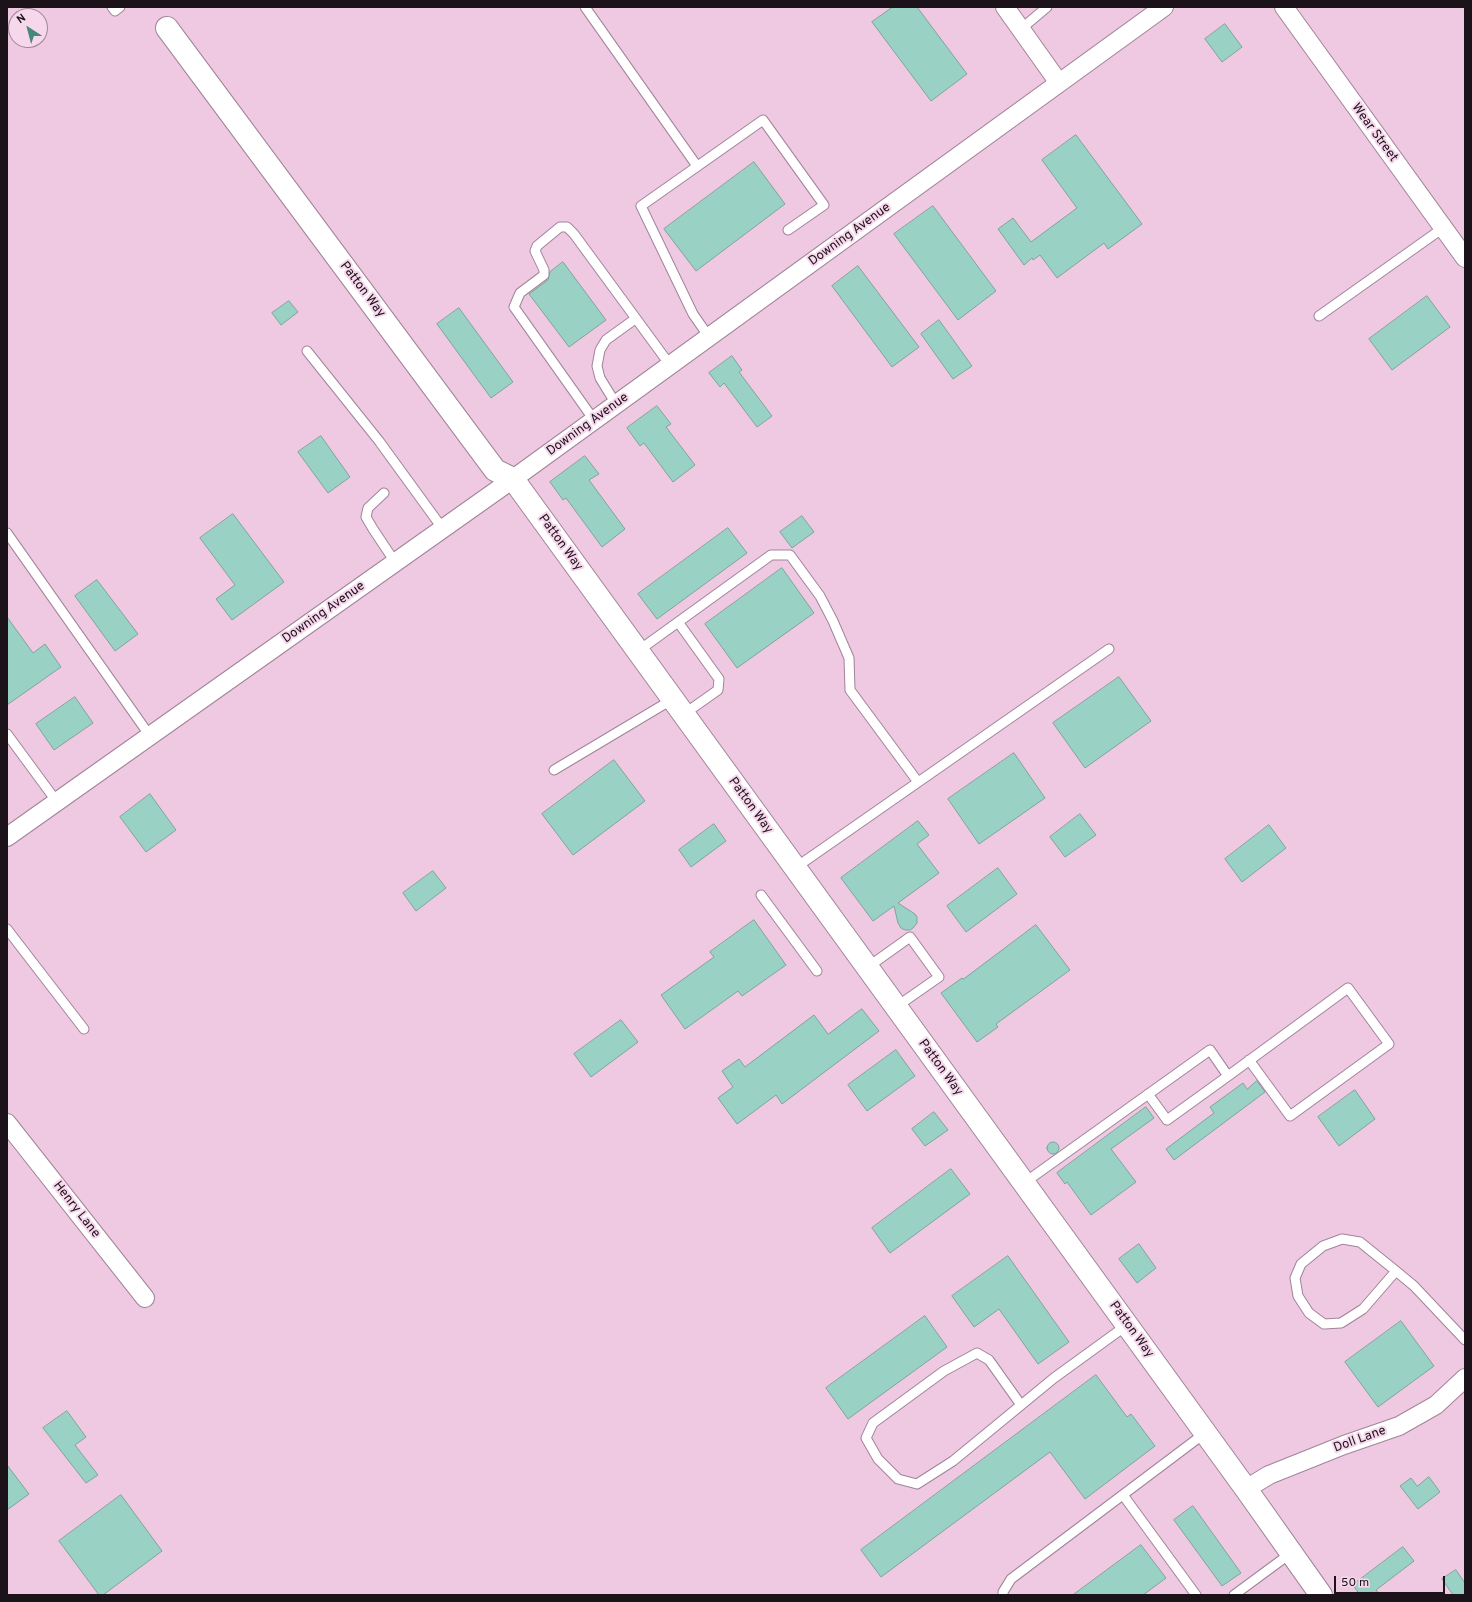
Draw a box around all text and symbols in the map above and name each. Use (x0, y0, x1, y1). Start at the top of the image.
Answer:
north arrow (8, 8, 48, 48)
text: N (14, 11, 29, 27)
street label: Wear Street (1348, 101, 1400, 165)
street label: Downing Avenue (806, 200, 894, 270)
street label: Patton Way (336, 259, 388, 321)
street label: Downing Avenue (544, 390, 632, 460)
street label: Patton Way (534, 512, 586, 574)
street label: Downing Avenue (280, 579, 368, 647)
street label: Patton Way (724, 775, 776, 837)
street label: Patton Way (914, 1037, 966, 1099)
street label: Henry Lane (49, 1179, 103, 1241)
street label: Patton Way (1105, 1299, 1157, 1361)
street label: Doll Lane (1332, 1423, 1388, 1457)
scale bar (1336, 1568, 1447, 1594)
text: 50 m (1341, 1575, 1369, 1591)

